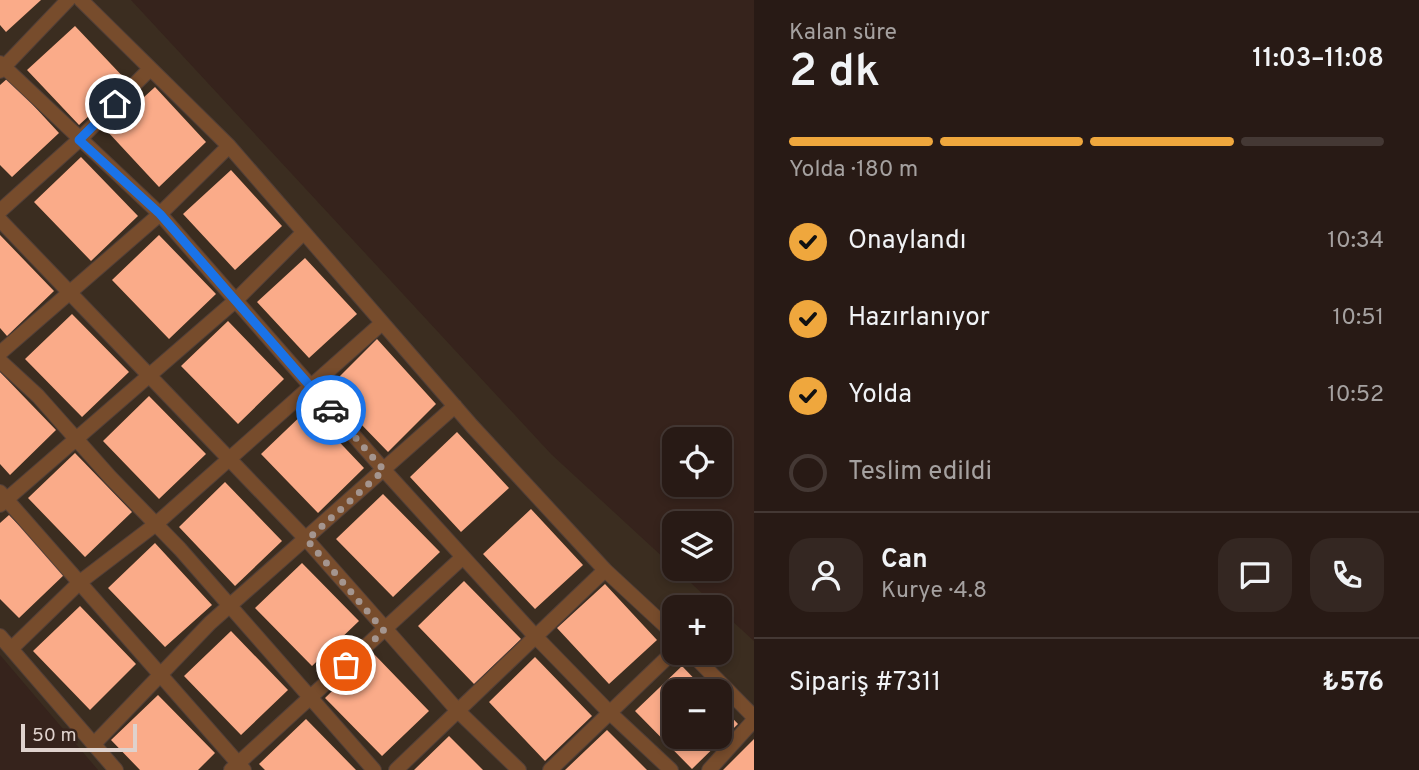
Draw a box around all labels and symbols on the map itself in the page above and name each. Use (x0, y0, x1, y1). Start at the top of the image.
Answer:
pin (85, 74, 145, 134)
courier (296, 375, 366, 445)
pin (316, 635, 376, 695)
scale bar (21, 721, 136, 753)

